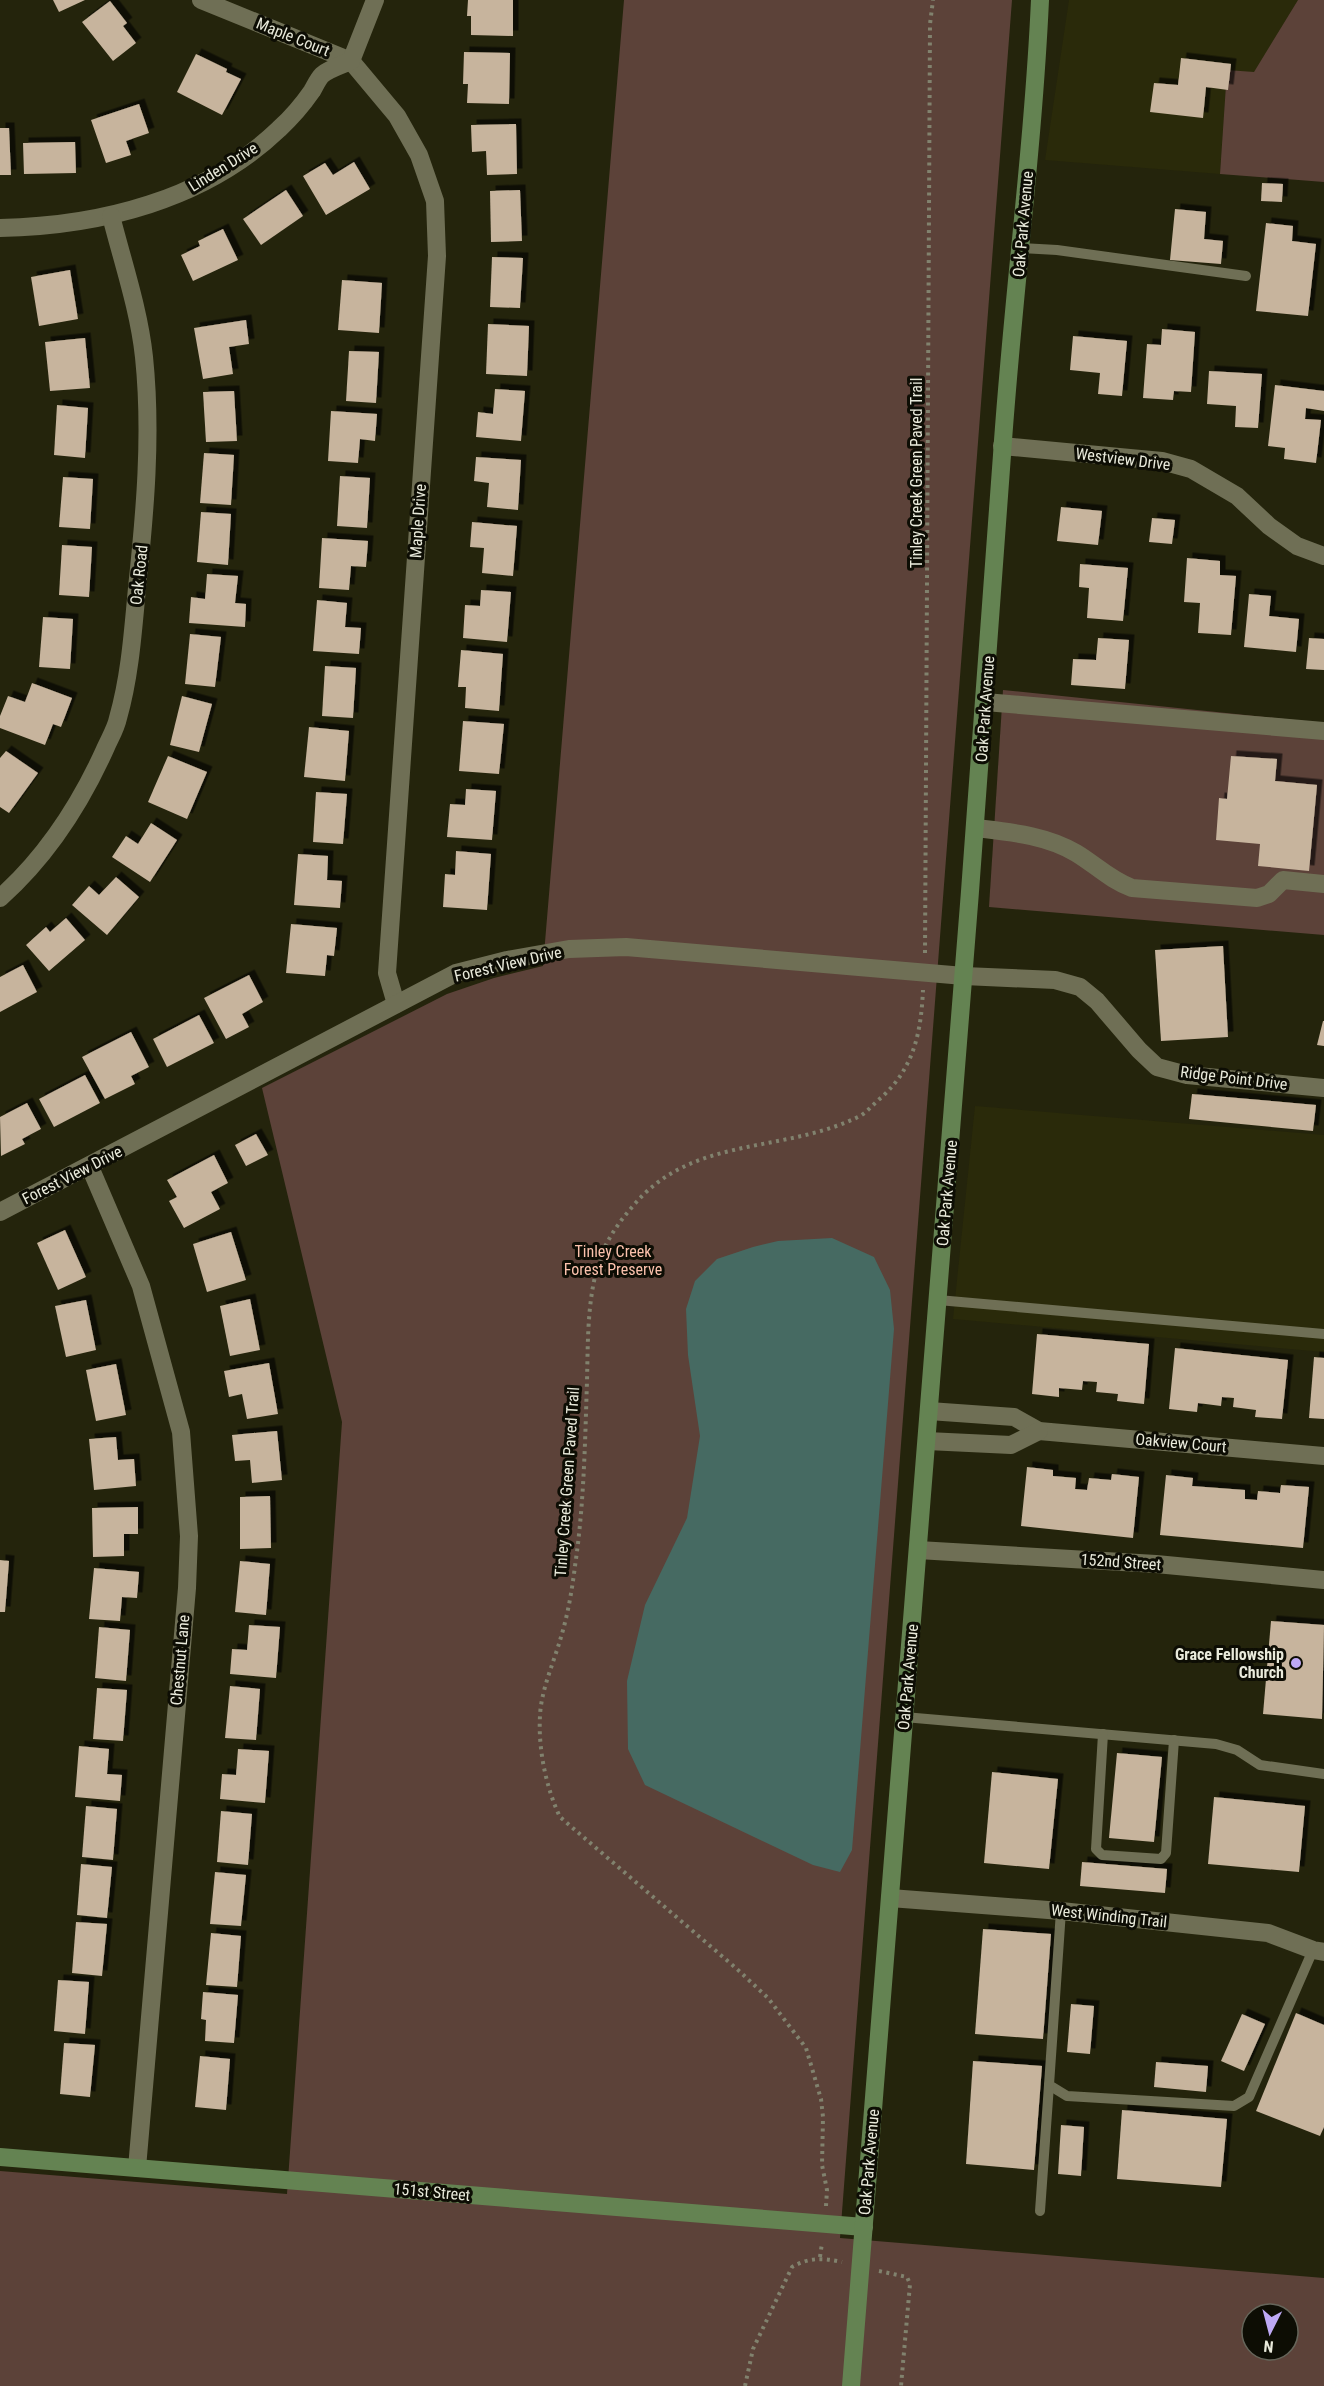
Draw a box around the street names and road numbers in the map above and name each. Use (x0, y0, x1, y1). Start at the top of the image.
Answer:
street label: Maple Court (254, 14, 333, 60)
street label: Linden Drive (185, 138, 261, 196)
street label: Oak Park Avenue (1009, 170, 1037, 278)
street label: Tinley Creek Green Paved Trail (907, 378, 926, 568)
street label: Westview Drive (1074, 444, 1172, 474)
street label: Maple Drive (406, 483, 430, 559)
street label: Oak Road (126, 544, 152, 606)
street label: Oak Park Avenue (972, 655, 998, 763)
street label: Forest View Drive (452, 942, 564, 986)
street label: Ridge Point Drive (1179, 1062, 1289, 1094)
street label: Oak Park Avenue (933, 1139, 961, 1247)
street label: Forest View Drive (19, 1142, 125, 1208)
street label: Tinley Creek Green Paved Trail (551, 1386, 583, 1578)
street label: Oakview Court (1135, 1430, 1228, 1456)
street label: 152nd Street (1080, 1550, 1162, 1574)
street label: Chestnut Lane (167, 1614, 193, 1706)
street label: Oak Park Avenue (894, 1623, 922, 1731)
street label: West Winding Trail (1050, 1900, 1168, 1932)
street label: Oak Park Avenue (855, 2108, 883, 2216)
street label: 151st Street (393, 2179, 471, 2205)

